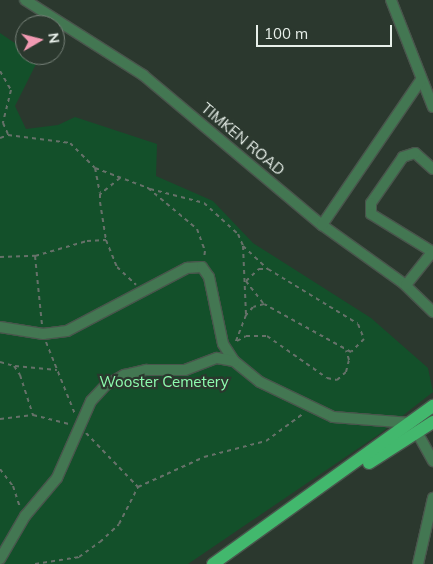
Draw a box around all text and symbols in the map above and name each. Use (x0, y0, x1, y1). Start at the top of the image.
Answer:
north arrow (15, 15, 65, 65)
scale bar (258, 15, 394, 47)
text: 100 m (264, 24, 308, 43)
text: N (44, 32, 64, 45)
street label: TIMKEN ROAD (198, 99, 288, 179)
park label: Wooster Cemetery (99, 373, 229, 391)

